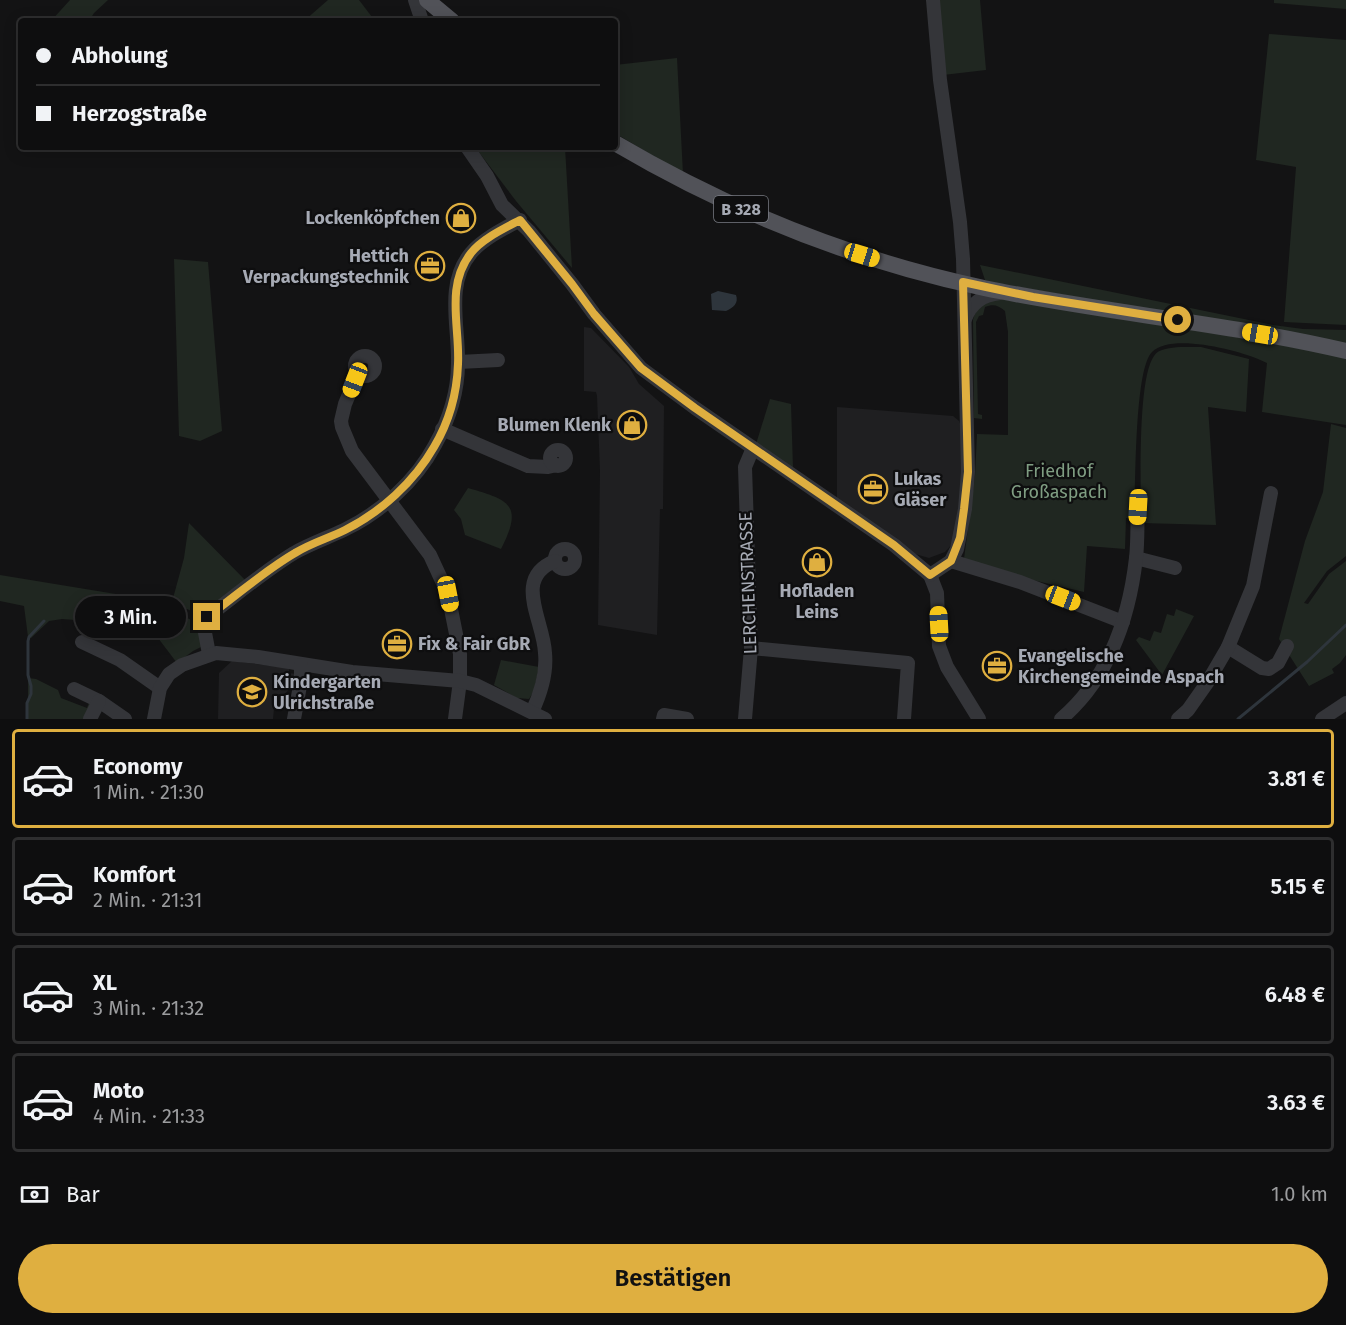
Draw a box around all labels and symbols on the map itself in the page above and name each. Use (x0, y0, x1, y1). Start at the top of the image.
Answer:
road number: B 328 (714, 196, 768, 222)
shop icon: Lockenköpfchen (445, 202, 477, 234)
place label: Lockenköpfchen (306, 207, 440, 229)
car (842, 241, 882, 269)
place label: Hettich Verpackungstechnik (242, 245, 410, 288)
office icon: Hettich Verpackungstechnik (414, 250, 446, 282)
route start (1164, 306, 1191, 333)
car (1241, 322, 1279, 346)
car (340, 360, 370, 400)
shop icon: Blumen Klenk (616, 409, 648, 441)
place label: Blumen Klenk (498, 414, 612, 436)
park label: Friedhof Großaspach (1011, 460, 1107, 503)
place label: Lukas Gläser (894, 468, 947, 511)
office icon: Lukas Gläser (857, 473, 889, 505)
car (1128, 489, 1148, 525)
street label: LERCHENSTRASSE (735, 511, 761, 655)
shop icon: Hofladen Leins (801, 546, 833, 578)
car (436, 575, 460, 613)
place label: Hofladen Leins (780, 580, 854, 623)
car (1043, 583, 1083, 613)
callout: 3 Min. (75, 596, 186, 638)
route end (193, 603, 220, 630)
car (929, 606, 949, 642)
office icon: Fix & Fair GbR (381, 628, 413, 660)
place label: Fix & Fair GbR (418, 633, 531, 655)
place label: Evangelische Kirchengemeinde Aspach (1018, 645, 1224, 688)
office icon: Evangelische Kirchengemeinde Aspach (981, 650, 1013, 682)
place label: Kindergarten Ulrichstraße (273, 671, 381, 714)
school or university icon: Kindergarten Ulrichstraße (236, 676, 268, 708)

